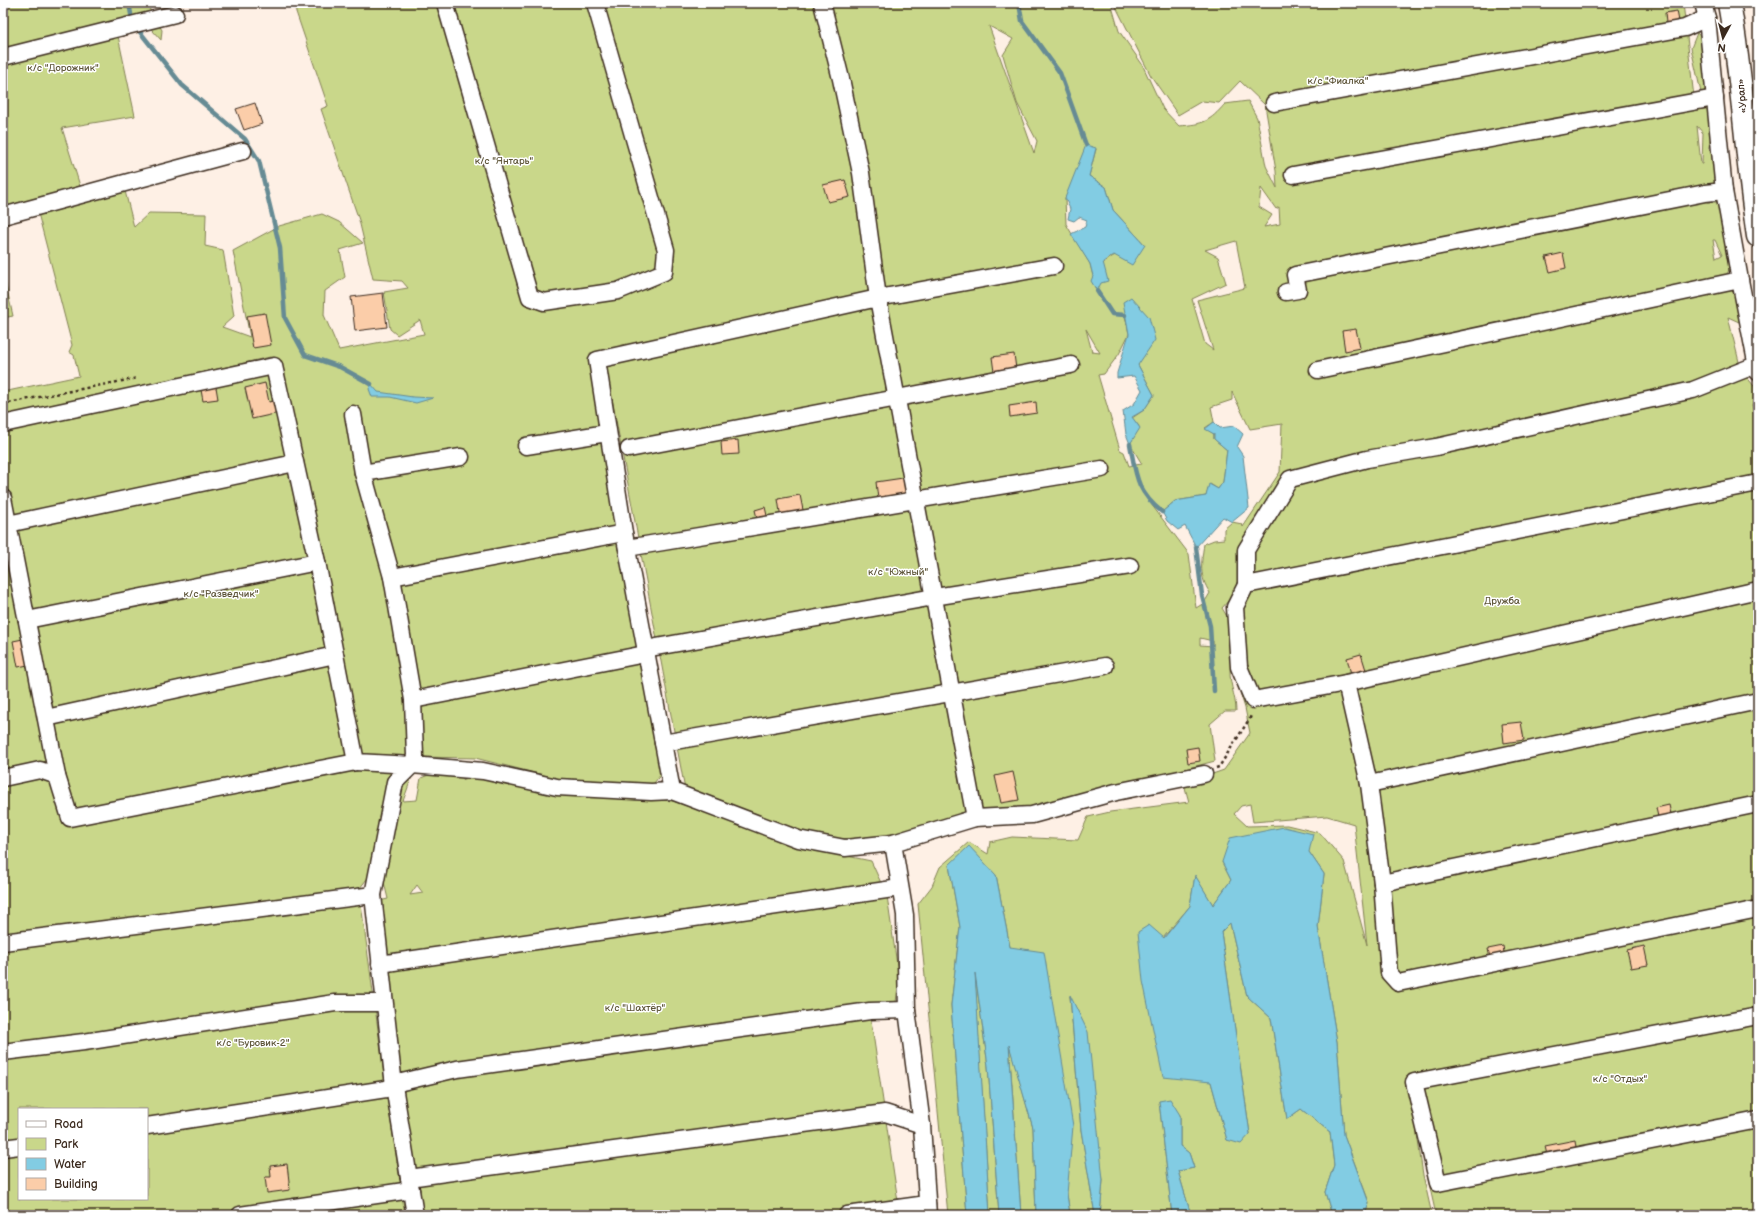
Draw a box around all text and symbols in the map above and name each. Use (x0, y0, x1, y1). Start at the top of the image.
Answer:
north arrow (1703, 18, 1743, 58)
text: N (1717, 40, 1727, 54)
park label: к/с "Дорожник" (27, 62, 99, 74)
park label: к/с "Фиалка" (1308, 75, 1369, 87)
street label: «Урал» (1734, 78, 1749, 114)
park label: к/с "Янтарь" (475, 155, 534, 167)
park label: к/с "Южный" (868, 566, 928, 578)
park label: к/с "Разведчик" (184, 588, 259, 600)
park label: Дружба (1484, 595, 1520, 607)
park label: к/с "Шахтёр" (605, 1002, 666, 1014)
park label: к/с "Буровик-2" (217, 1037, 290, 1049)
park label: к/с "Отдых" (1593, 1073, 1648, 1085)
legend (18, 1108, 148, 1200)
text: Road (54, 1117, 83, 1132)
text: Park (54, 1137, 78, 1152)
text: Water (54, 1157, 86, 1172)
text: Building (54, 1177, 98, 1192)

